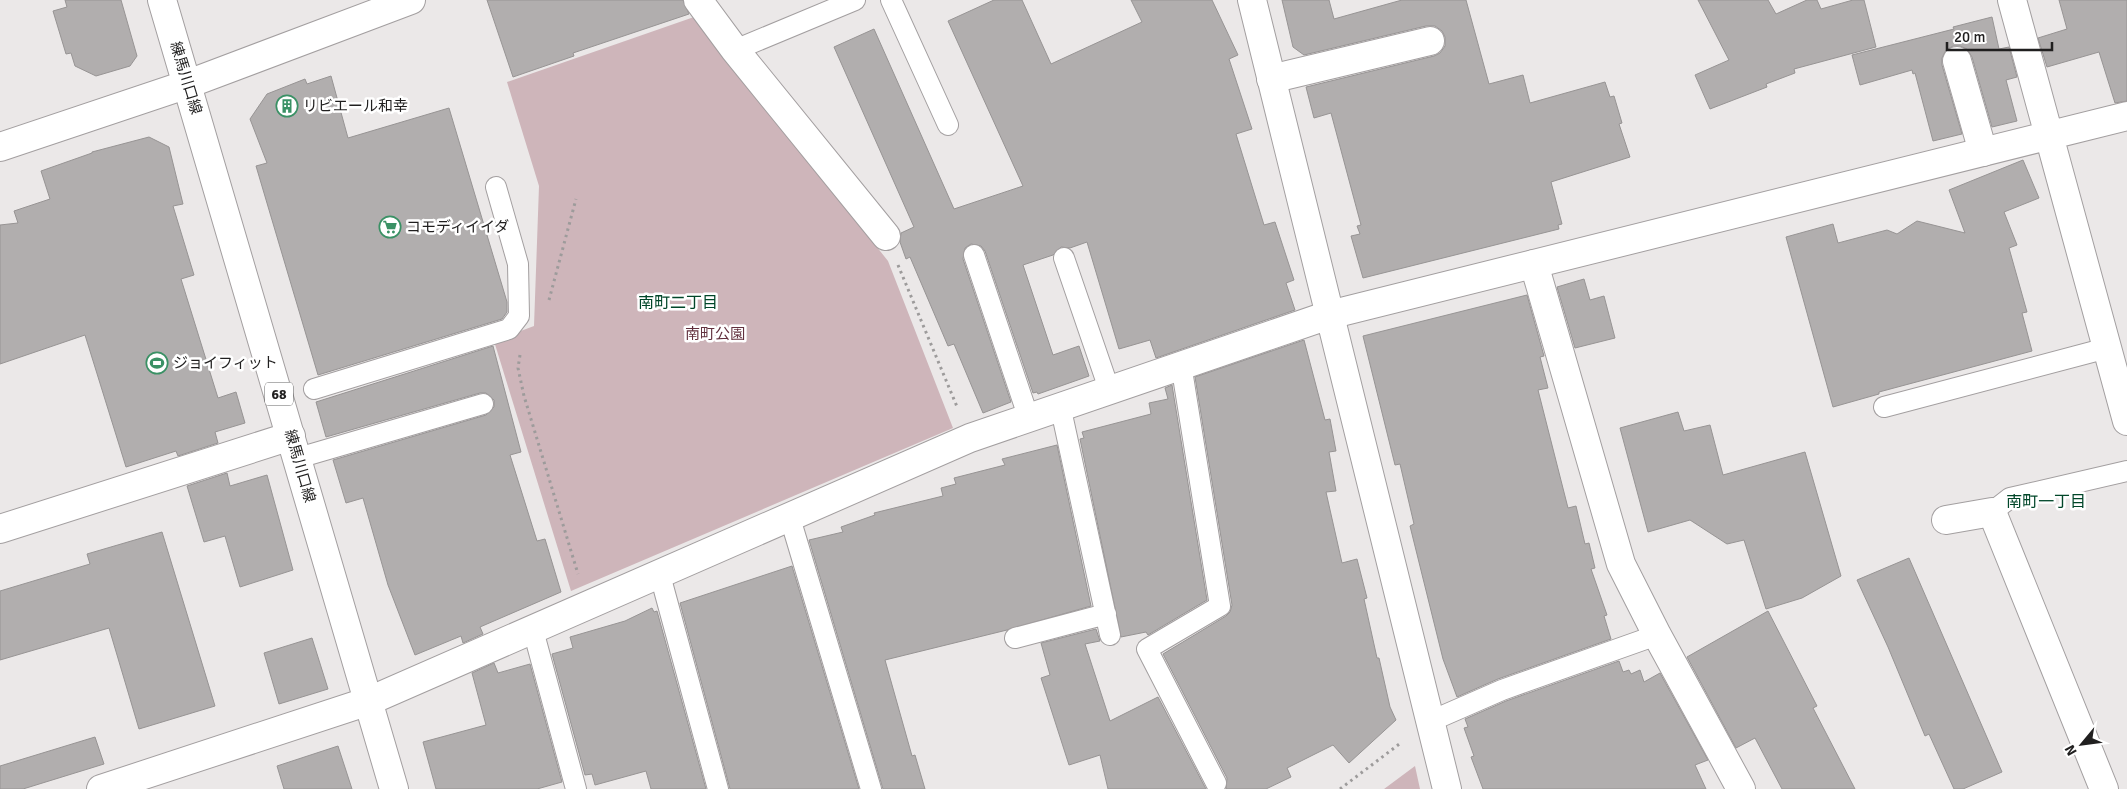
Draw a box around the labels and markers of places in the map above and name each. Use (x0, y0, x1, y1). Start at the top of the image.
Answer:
building icon: リビエール和幸 (275, 94, 299, 118)
place label: リビエール和幸 (303, 97, 408, 115)
supermarket icon: コモディイイダ (378, 215, 402, 239)
place label: コモディイイダ (406, 218, 509, 236)
sports icon: ジョイフィット (145, 351, 169, 375)
place label: ジョイフィット (173, 354, 278, 372)

